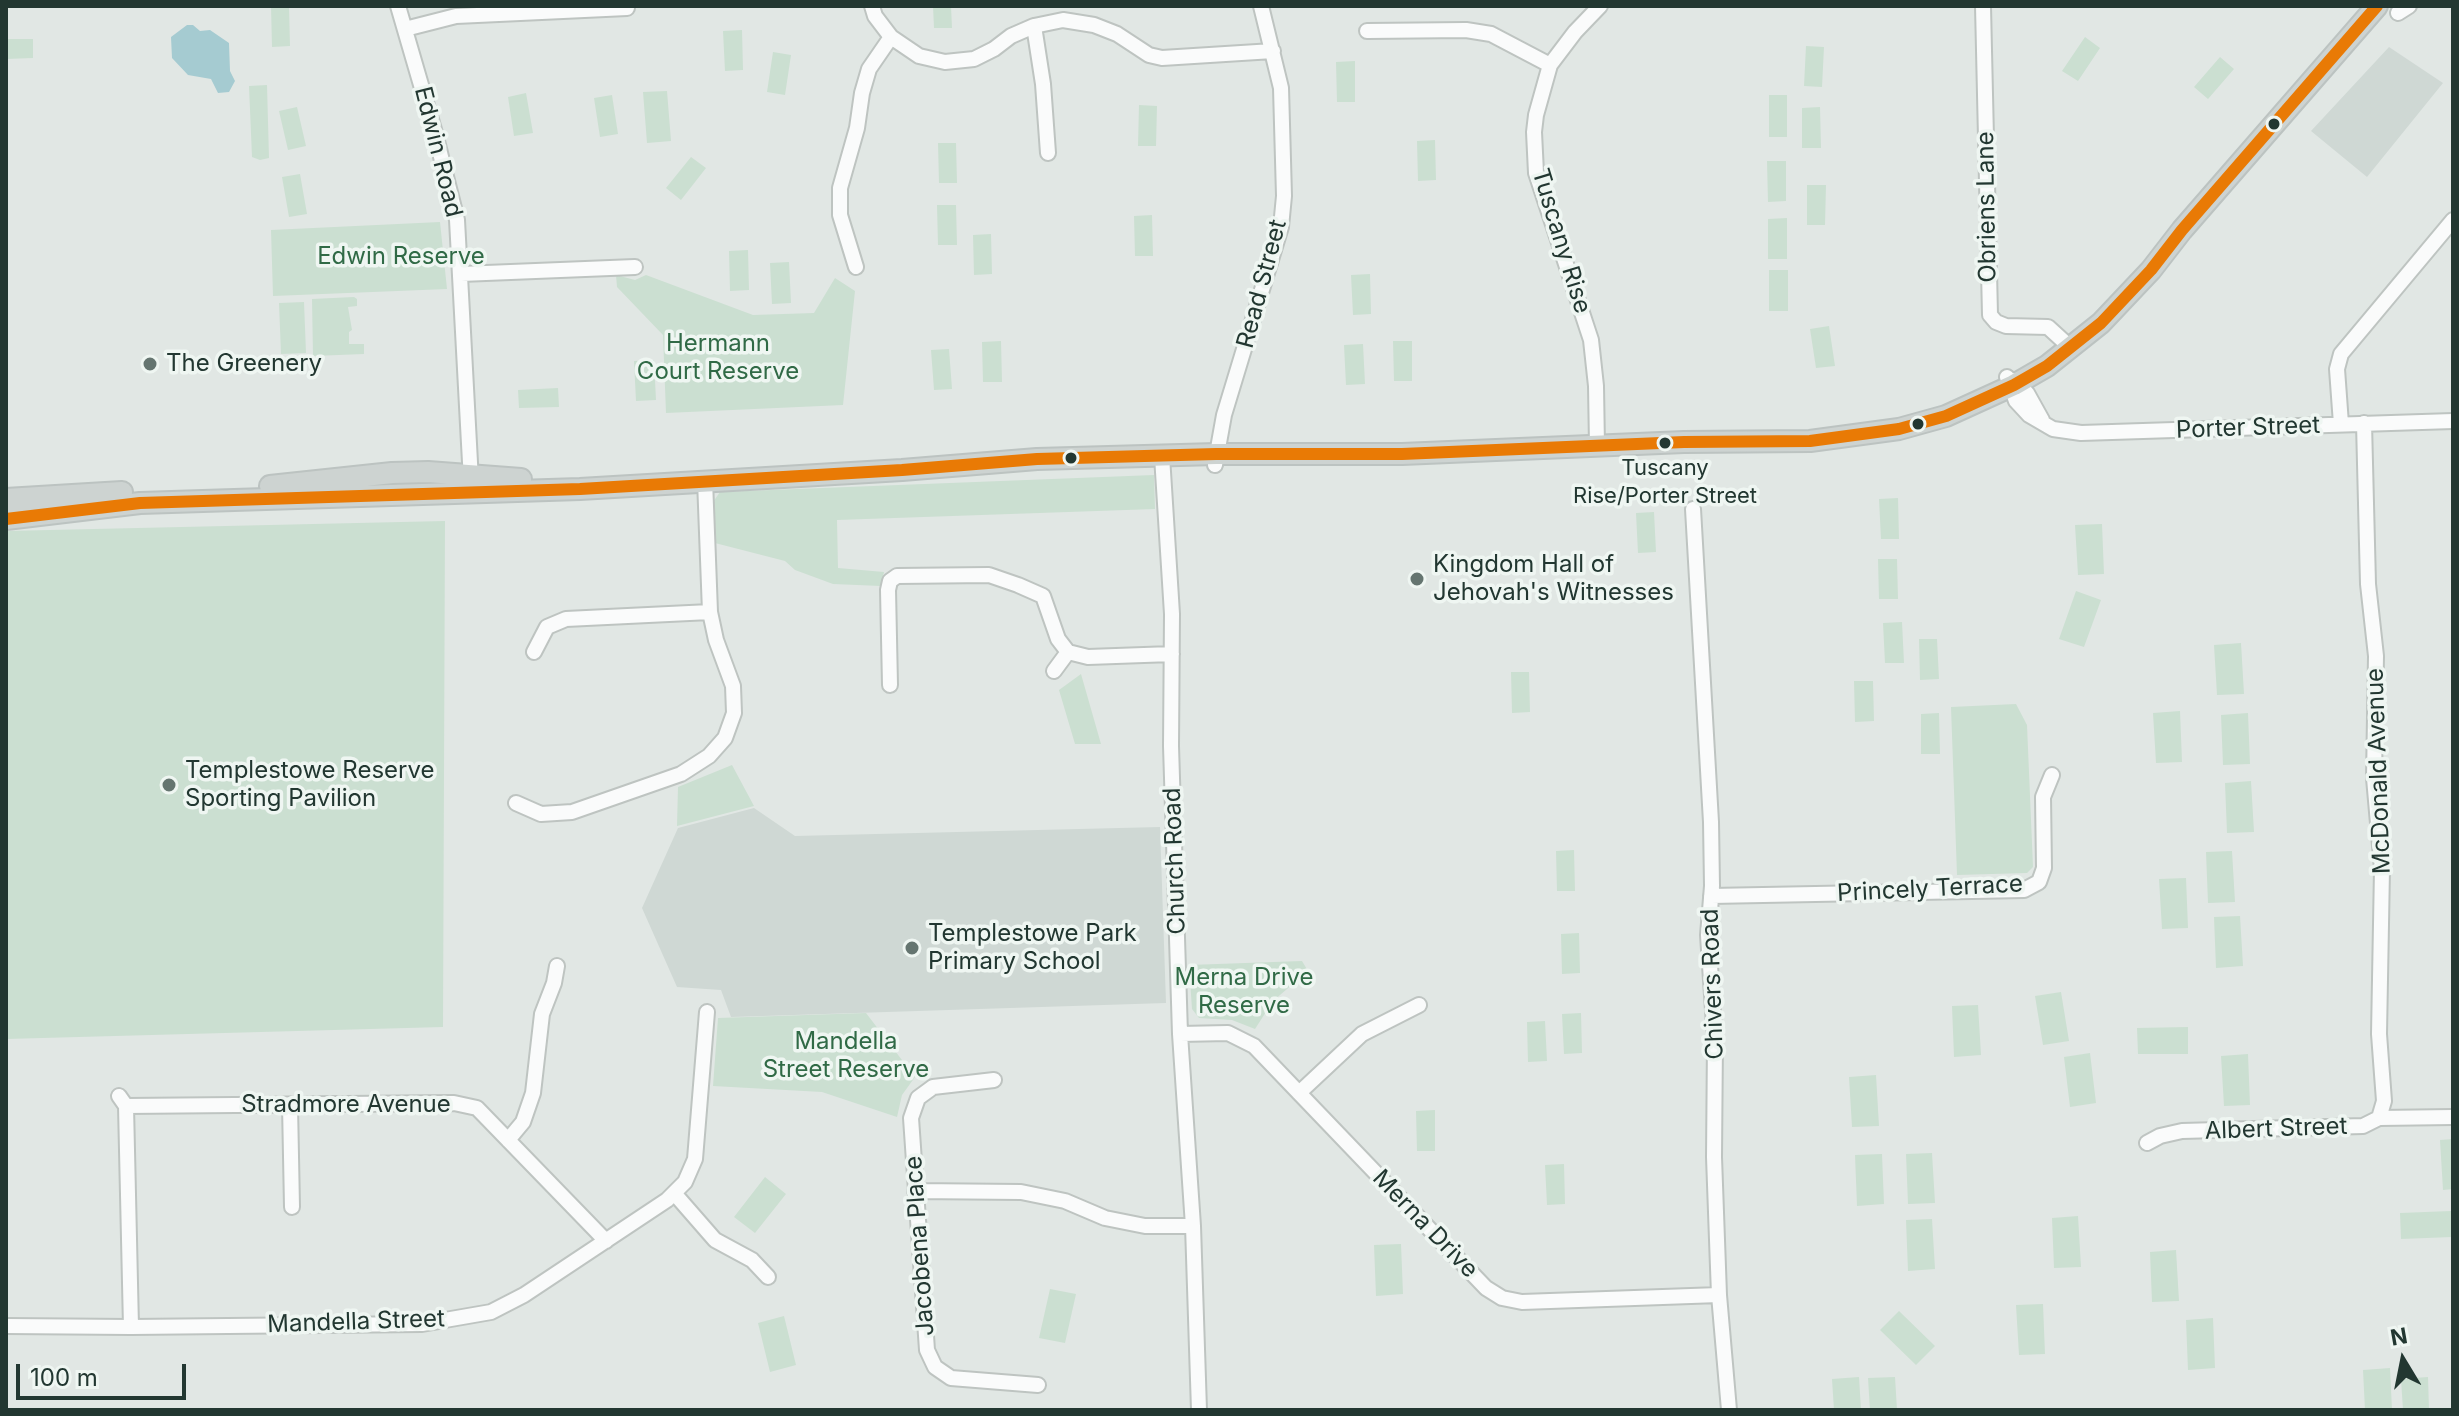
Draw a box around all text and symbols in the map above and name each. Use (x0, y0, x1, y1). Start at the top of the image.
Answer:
street label: Edwin Road (408, 84, 468, 220)
unlabelled marker (2266, 116, 2282, 132)
street label: Obriens Lane (1971, 131, 2003, 283)
street label: Tuscany Rise (1525, 165, 1597, 317)
street label: Read Street (1231, 217, 1293, 351)
park label: Edwin Reserve (317, 243, 485, 271)
park label: Hermann Court Reserve (637, 330, 799, 386)
place label: The Greenery (166, 350, 322, 378)
marker: The Greenery (141, 355, 159, 373)
street label: Porter Street (2175, 411, 2321, 445)
unlabelled marker (1910, 416, 1926, 432)
marker: Tuscany Rise/Porter Street (1657, 435, 1673, 451)
unlabelled marker (1063, 450, 1079, 466)
place label: Tuscany Rise/Porter Street (1573, 455, 1757, 506)
place label: Kingdom Hall of Jehovah's Witnesses (1433, 551, 1674, 607)
marker: Kingdom Hall of Jehovah's Witnesses (1408, 570, 1426, 588)
street label: McDonald Avenue (2361, 667, 2397, 875)
place label: Templestowe Reserve Sporting Pavilion (185, 757, 434, 813)
marker: Templestowe Reserve Sporting Pavilion (160, 776, 178, 794)
street label: Church Road (1158, 787, 1192, 935)
street label: Princely Terrace (1836, 870, 2024, 908)
street label: Chivers Road (1696, 908, 1730, 1060)
place label: Templestowe Park Primary School (928, 920, 1137, 976)
marker: Templestowe Park Primary School (903, 939, 921, 957)
park label: Merna Drive Reserve (1174, 964, 1314, 1020)
park label: Mandella Street Reserve (763, 1028, 929, 1084)
street label: Stradmore Avenue (241, 1091, 451, 1119)
street label: Albert Street (2204, 1112, 2348, 1146)
street label: Jacobena Place (899, 1155, 941, 1337)
street label: Merna Drive (1366, 1164, 1484, 1284)
street label: Mandella Street (267, 1305, 445, 1339)
north arrow (2363, 1320, 2443, 1400)
text: N (2388, 1322, 2409, 1351)
scale bar (20, 1348, 190, 1398)
text: 100 m (30, 1363, 98, 1392)

